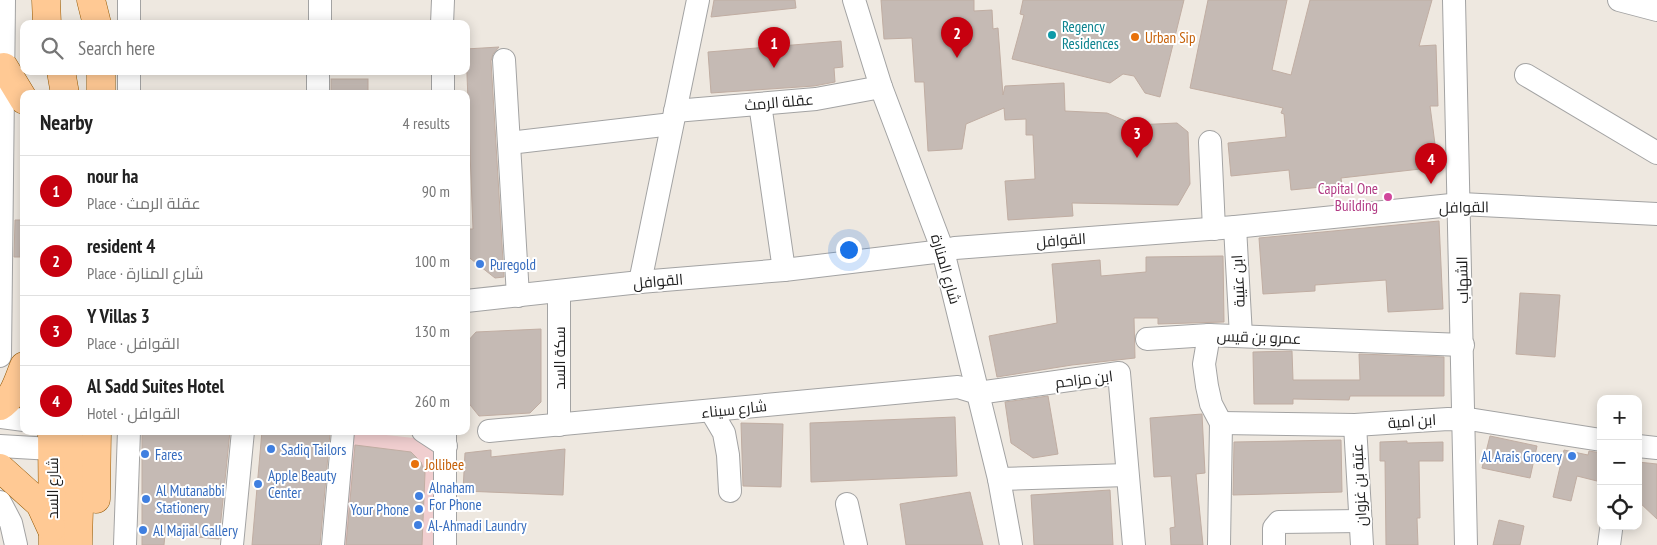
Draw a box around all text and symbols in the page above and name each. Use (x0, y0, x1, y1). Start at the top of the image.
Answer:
pin: 2 (941, 17, 973, 58)
place label: Regency Residences (1062, 17, 1119, 53)
search box (20, 20, 470, 75)
pin: 1 (758, 27, 790, 68)
place label: Urban Sip (1145, 28, 1195, 47)
marker: Regency Residences (1046, 29, 1058, 41)
marker: Urban Sip (1129, 31, 1141, 43)
icon: search (38, 34, 66, 62)
text: Search here (78, 36, 155, 60)
street label: عقلة الرمث (744, 90, 814, 114)
text: Nearby (40, 109, 93, 136)
text: 4 results (403, 113, 450, 133)
pin: 3 (1121, 117, 1153, 158)
pin: 4 (1415, 143, 1447, 184)
text: nour ha (87, 164, 138, 188)
place label: Capital One Building (1318, 179, 1378, 215)
text: 1 (52, 181, 60, 201)
text: 90 m (422, 181, 450, 201)
marker: Capital One Building (1382, 191, 1394, 203)
text: Place · عقلة الرمث (87, 193, 201, 213)
street label: القوافل (1439, 197, 1489, 218)
street label: القوافل (1035, 229, 1087, 252)
street label: شارع المنارة (925, 232, 965, 307)
text: resident 4 (87, 234, 155, 258)
your location (836, 237, 862, 263)
text: 2 (52, 251, 60, 271)
text: 100 m (415, 251, 450, 271)
street label: ابن عتيبة (1227, 254, 1250, 308)
place label: Puregold (490, 255, 536, 274)
street label: الشهاب (1452, 256, 1473, 304)
marker: Puregold (474, 258, 486, 270)
text: Place · شارع المنارة (87, 263, 203, 283)
street label: القوافل (632, 269, 684, 294)
text: Y Villas 3 (87, 304, 150, 328)
text: 3 (52, 321, 60, 341)
text: 130 m (415, 321, 450, 341)
street label: سكة السد (550, 326, 569, 390)
street label: عمرو بن قيس (1216, 326, 1302, 349)
text: Place · القوافل (87, 333, 180, 353)
street label: ابن مزاحم (1054, 366, 1114, 393)
text: Al Sadd Suites Hotel (87, 374, 224, 398)
text: 4 (52, 391, 60, 411)
text: 260 m (415, 391, 450, 411)
map controls (1597, 395, 1642, 530)
button: + (1597, 395, 1642, 440)
street label: شارع سيناء (700, 396, 768, 424)
text: Hotel · القوافل (87, 403, 181, 423)
street label: ابن امية (1387, 410, 1437, 433)
place label: Sadiq Tailors (281, 440, 346, 459)
button: − (1597, 440, 1642, 485)
marker: Sadiq Tailors (265, 443, 277, 455)
street label: عتبة بن غزوان (1347, 443, 1372, 527)
place label: Fares (155, 445, 183, 464)
place label: Al Arais Grocery (1481, 447, 1562, 466)
marker: Fares (139, 448, 151, 460)
marker: Al Arais Grocery (1566, 450, 1578, 462)
place label: Jollibee (424, 455, 464, 474)
street label: شارع السد (43, 457, 64, 519)
marker: Jollibee (409, 458, 421, 470)
place label: Apple Beauty Center (268, 466, 337, 502)
marker: Apple Beauty Center (252, 478, 264, 490)
place label: Alnaham For Phone (429, 478, 482, 514)
place label: Al Mutanabbi Stationery (156, 481, 225, 517)
button: locate (1597, 485, 1642, 530)
marker: Alnaham For Phone (413, 490, 425, 502)
marker: Al Mutanabbi Stationery (140, 493, 152, 505)
place label: Your Phone (350, 500, 409, 519)
marker: Your Phone (413, 503, 425, 515)
place label: Al-Ahmadi Laundry (428, 516, 527, 535)
marker: Al-Ahmadi Laundry (412, 519, 424, 531)
place label: Al Majial Gallery (153, 521, 238, 540)
marker: Al Majial Gallery (137, 524, 149, 536)

